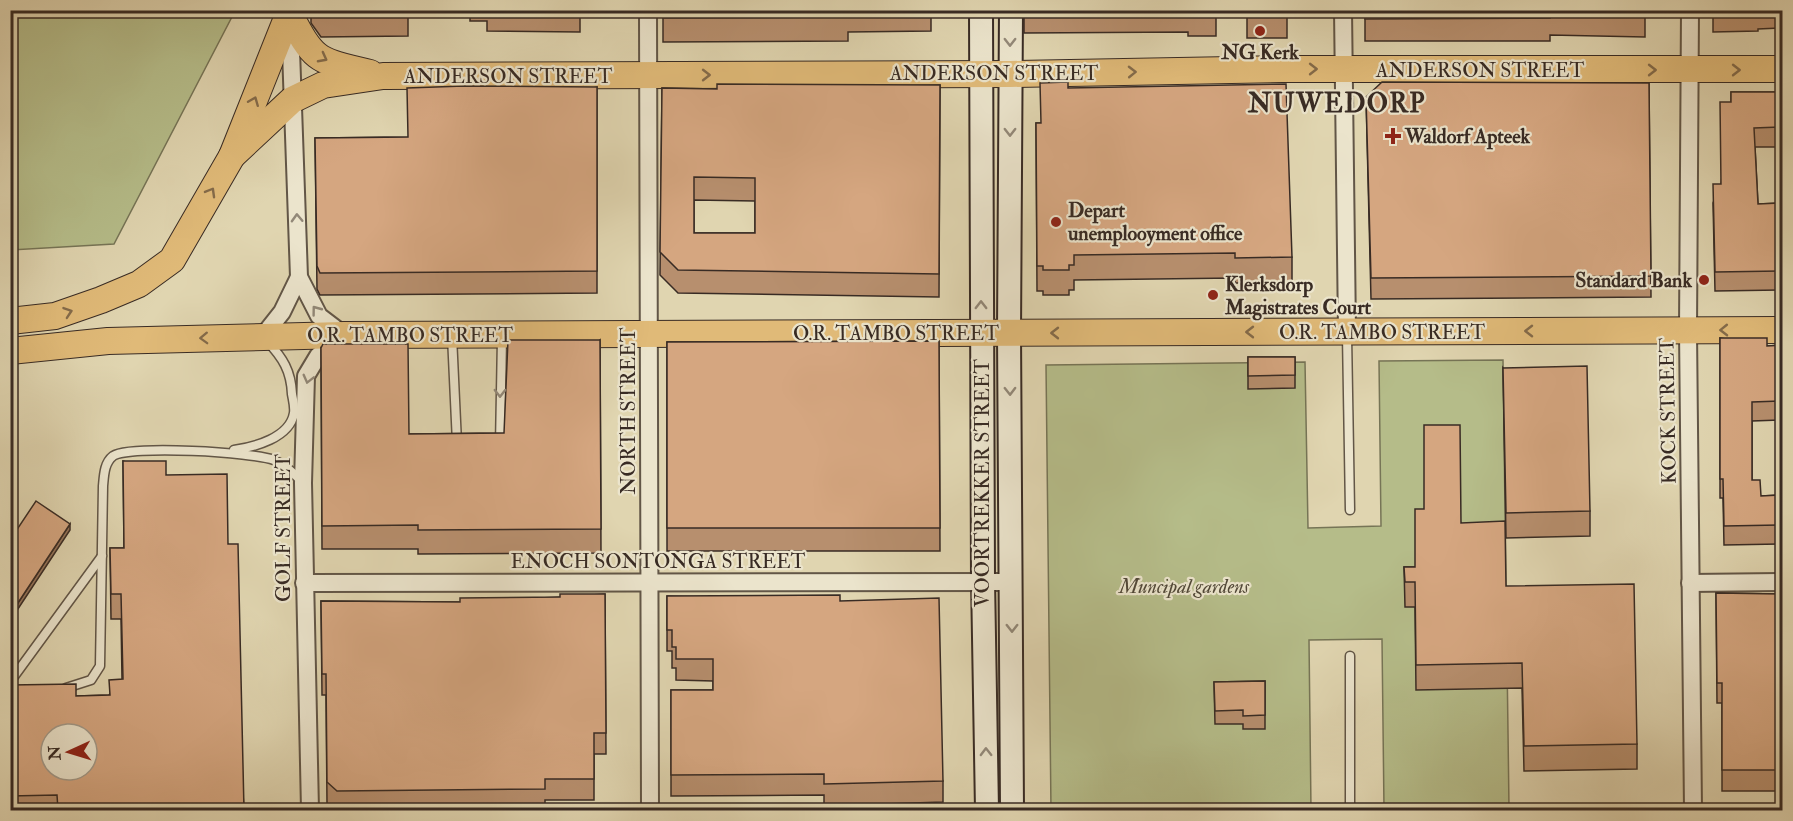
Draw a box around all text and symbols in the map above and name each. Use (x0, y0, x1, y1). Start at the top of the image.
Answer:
marker: NG Kerk (1253, 24, 1267, 38)
one-way arrow (1004, 38, 1017, 47)
place label: NG Kerk (1220, 40, 1299, 65)
one-way arrow (317, 51, 328, 63)
street label: ANDERSON STREET (1375, 58, 1584, 83)
street label: ANDERSON STREET (889, 61, 1098, 86)
one-way arrow (1308, 63, 1317, 75)
street label: ANDERSON STREET (403, 64, 612, 89)
one-way arrow (1648, 64, 1657, 76)
one-way arrow (1732, 64, 1741, 76)
one-way arrow (1127, 66, 1136, 78)
one-way arrow (701, 69, 710, 81)
district label: NUWEDORP (1247, 88, 1426, 120)
one-way arrow (247, 97, 259, 108)
place label: Waldorf Apteek (1404, 124, 1530, 150)
one-way arrow (1004, 128, 1016, 137)
marker: Waldorf Apteek (1386, 129, 1400, 143)
one-way arrow (203, 188, 215, 198)
place label: Depart unemplooyment office (1067, 198, 1243, 247)
one-way arrow (290, 214, 303, 223)
marker: Depart unemplooyment office (1049, 215, 1063, 229)
place label: Standard Bank (1575, 268, 1692, 293)
place label: Klerksdorp Magistrates Court (1224, 272, 1372, 321)
marker: Standard Bank (1697, 273, 1711, 287)
marker: Klerksdorp Magistrates Court (1206, 288, 1220, 302)
one-way arrow (975, 301, 987, 310)
one-way arrow (62, 306, 73, 319)
one-way arrow (312, 306, 323, 317)
street label: O.R. TAMBO STREET (1279, 320, 1485, 345)
street label: O.R. TAMBO STREET (793, 321, 999, 346)
street label: O.R. TAMBO STREET (307, 323, 513, 348)
one-way arrow (1720, 324, 1729, 337)
one-way arrow (1525, 325, 1534, 337)
one-way arrow (1246, 326, 1255, 338)
street label: NORTH STREET (616, 327, 641, 495)
one-way arrow (1051, 327, 1060, 339)
one-way arrow (200, 332, 209, 345)
street label: KOCK STREET (1654, 337, 1682, 484)
street label: VOORTREKKER STREET (970, 359, 995, 607)
one-way arrow (302, 374, 315, 384)
one-way arrow (1004, 387, 1016, 396)
one-way arrow (494, 388, 506, 397)
street label: GOLF STREET (271, 454, 296, 602)
street label: ENOCH SONTONGA STREET (511, 549, 806, 574)
park label: Muncipal gardens (1118, 574, 1250, 599)
one-way arrow (1006, 624, 1018, 633)
north arrow (39, 722, 99, 782)
text: N (45, 744, 66, 762)
one-way arrow (980, 748, 992, 757)

